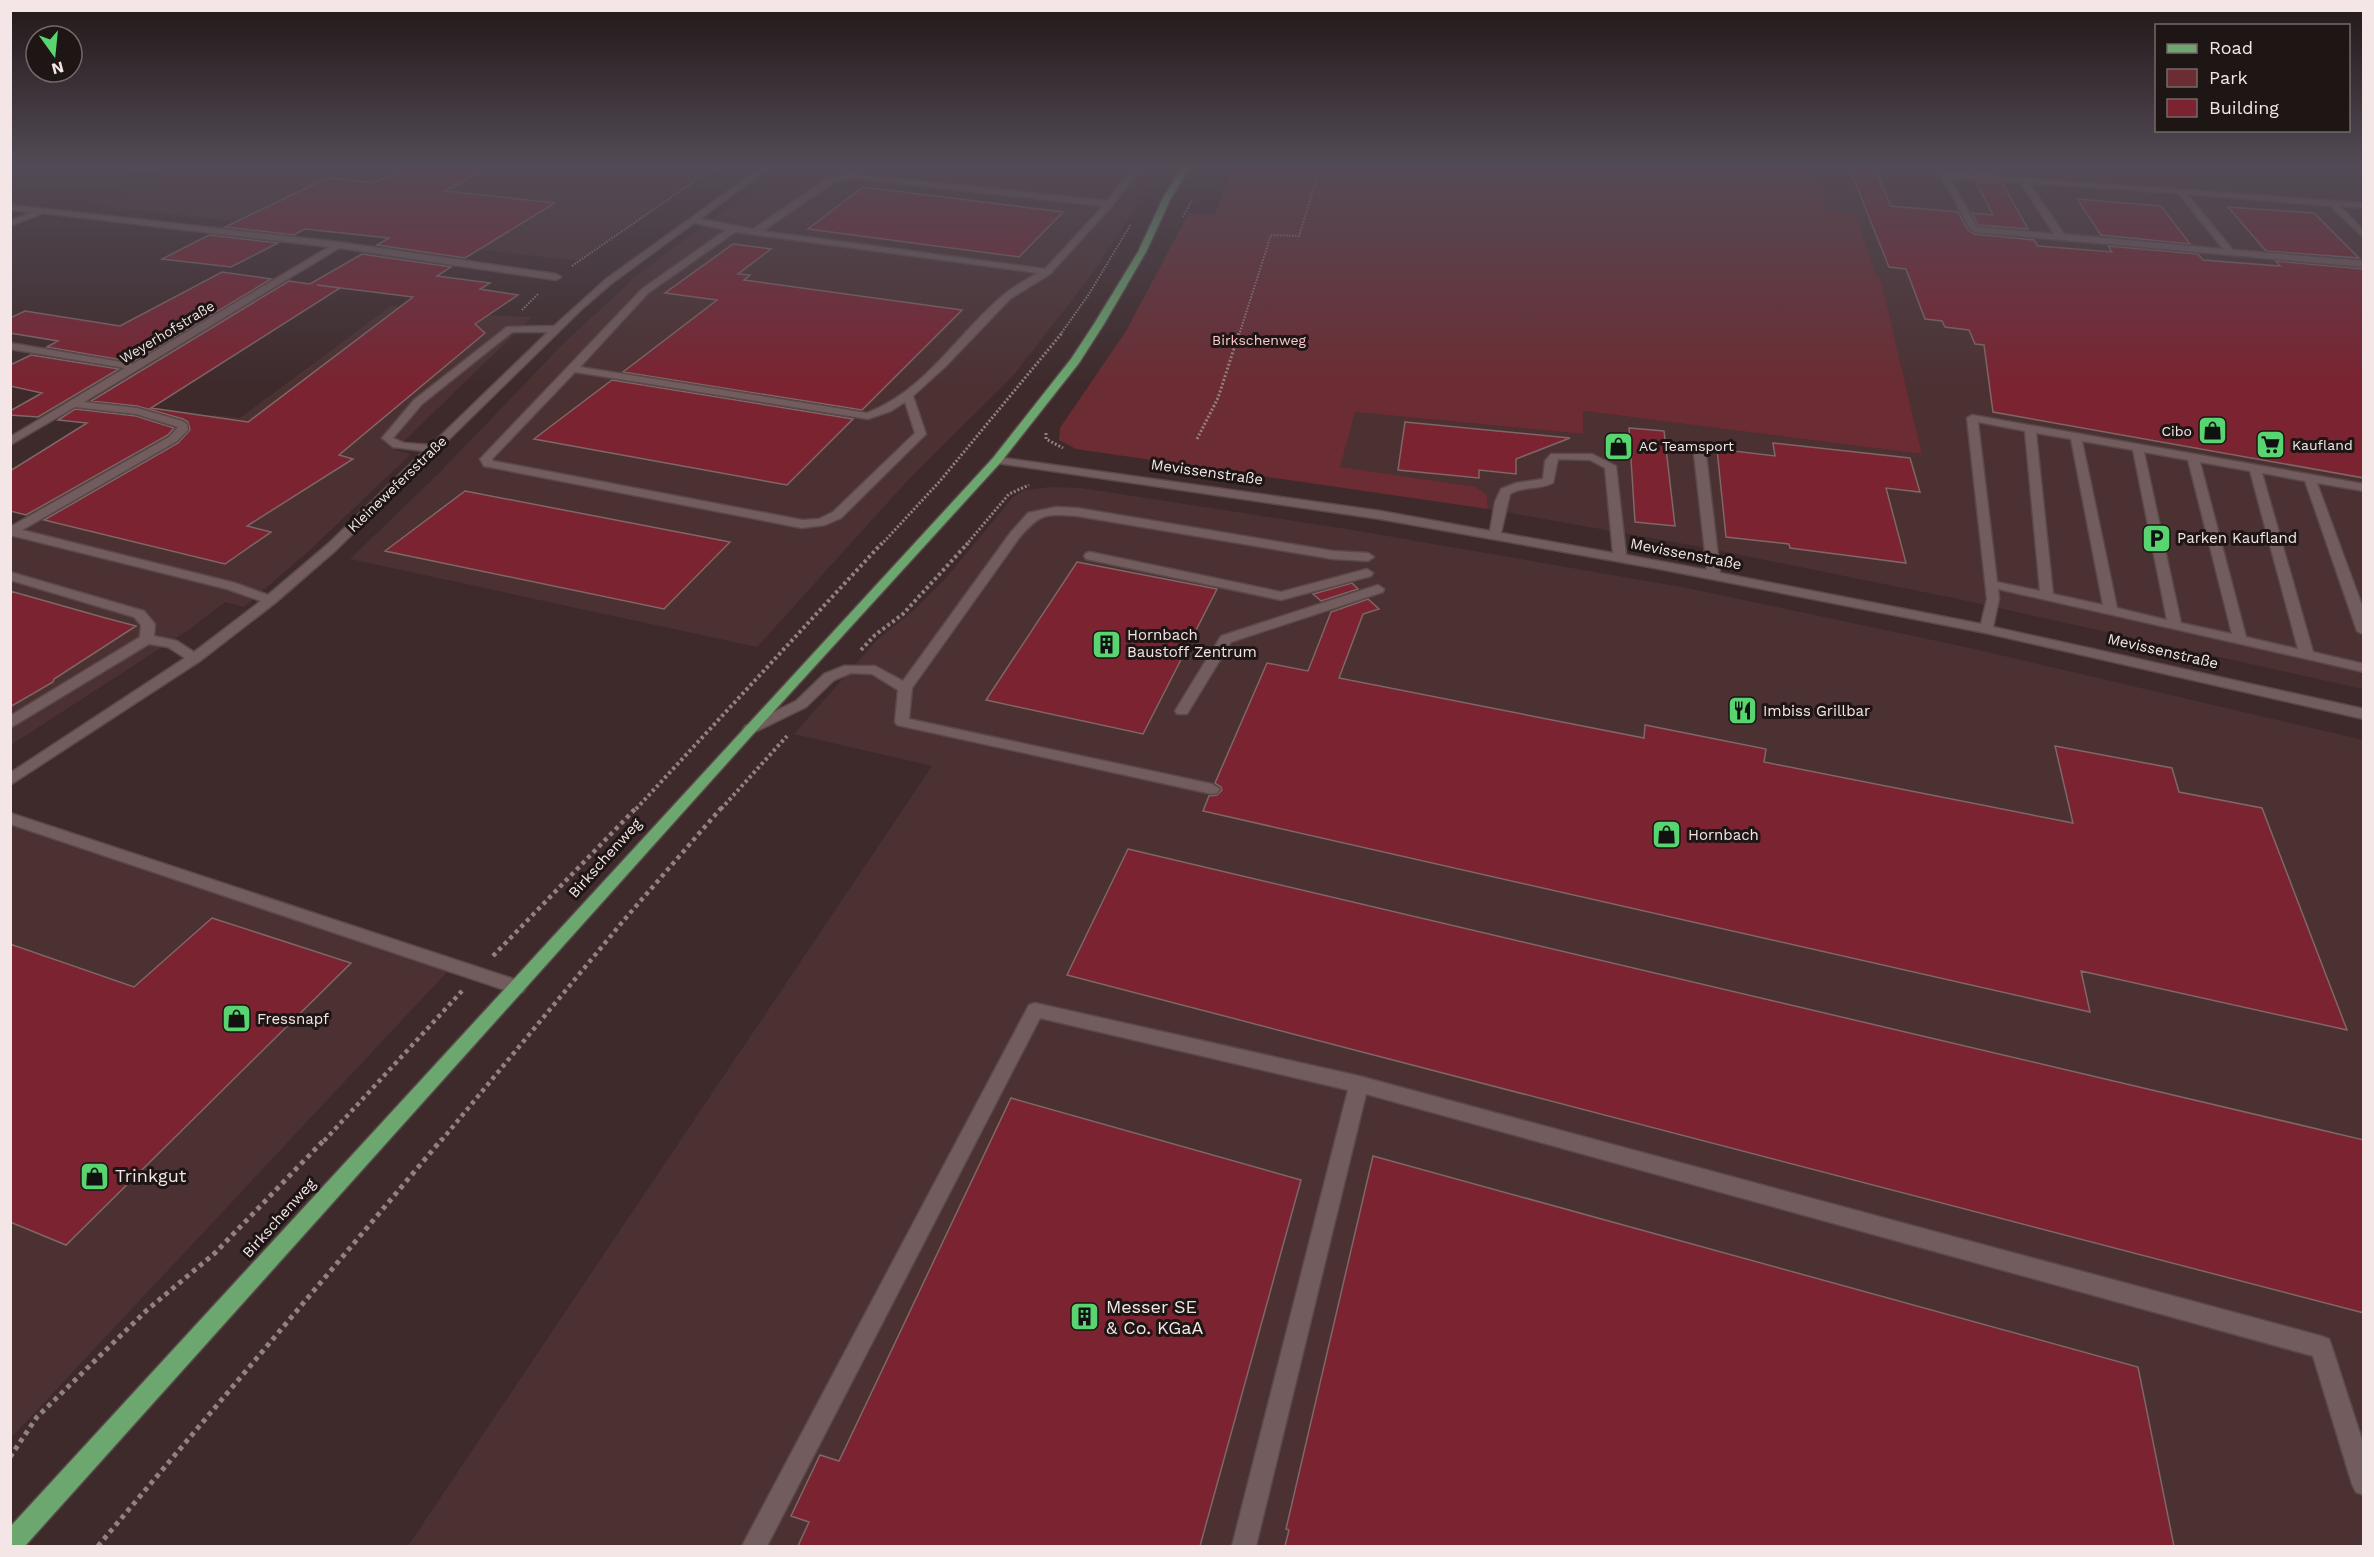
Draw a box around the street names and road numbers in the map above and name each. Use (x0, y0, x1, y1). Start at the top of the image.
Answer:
street label: Weyerhofstraße (117, 297, 217, 367)
street label: Kleinewefersstraße (344, 433, 450, 535)
street label: Mevissenstraße (1150, 455, 1264, 489)
street label: Mevissenstraße (1629, 534, 1743, 574)
street label: Mevissenstraße (2106, 629, 2220, 673)
street label: Birkschenweg (565, 815, 645, 901)
street label: Birkschenweg (239, 1175, 319, 1261)

